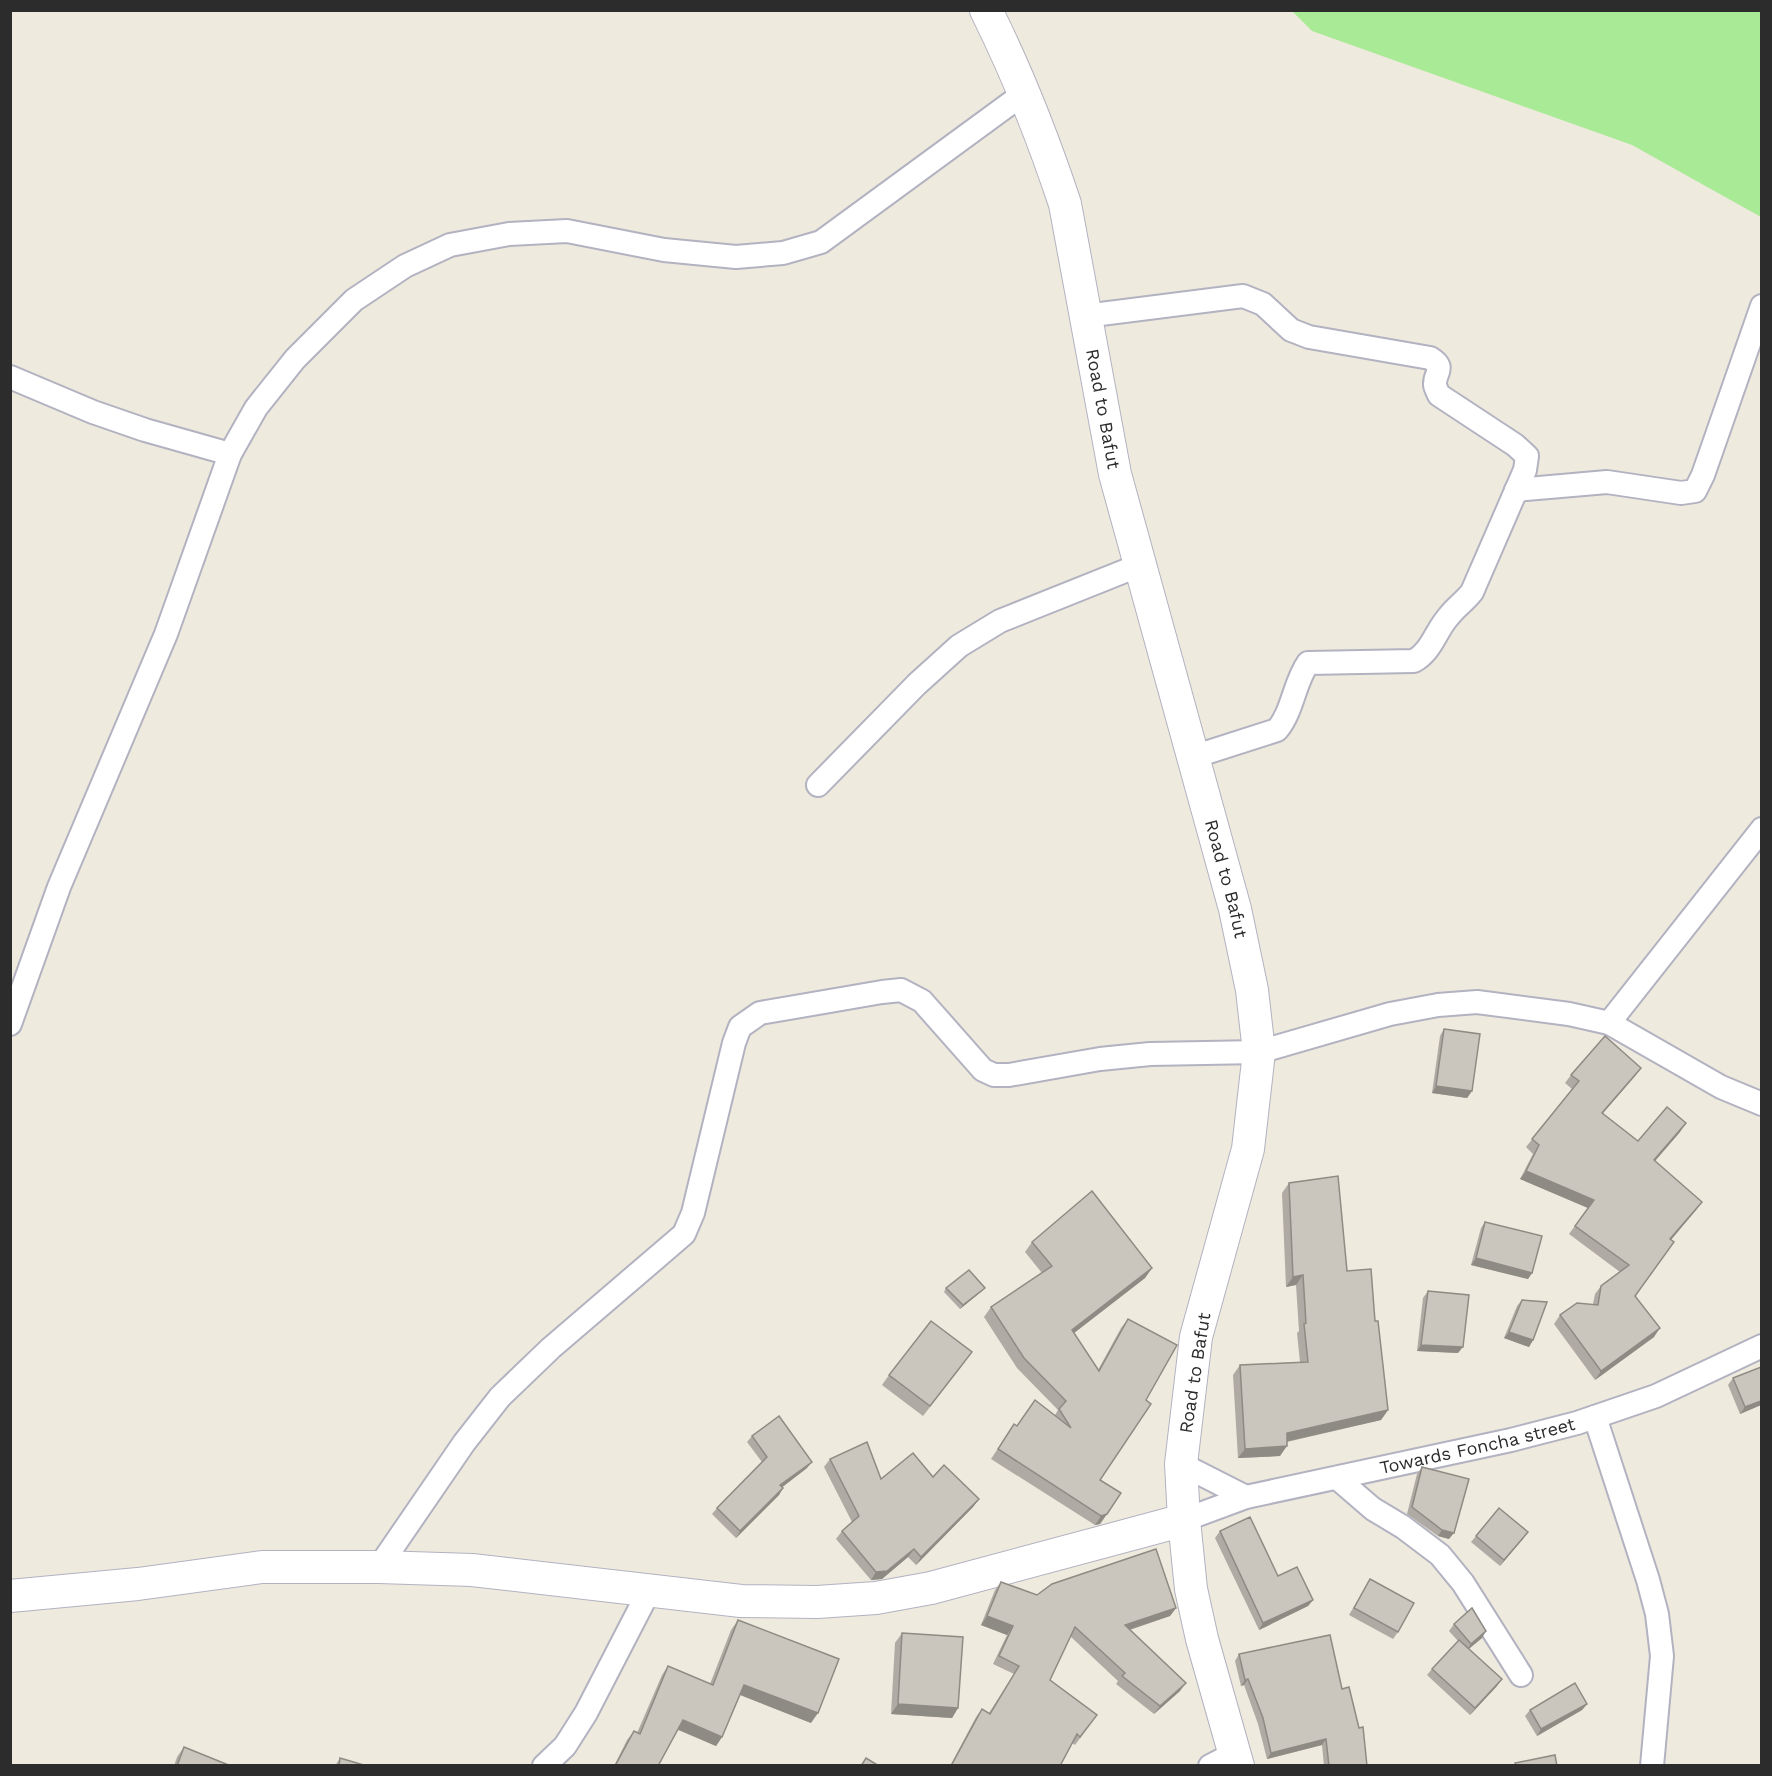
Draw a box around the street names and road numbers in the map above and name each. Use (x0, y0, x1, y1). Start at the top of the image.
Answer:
street label: Road to Bafut (1082, 347, 1125, 471)
street label: Road to Bafut (1201, 817, 1252, 940)
street label: Road to Bafut (1175, 1311, 1214, 1435)
street label: Towards Foncha street (1378, 1413, 1578, 1478)

